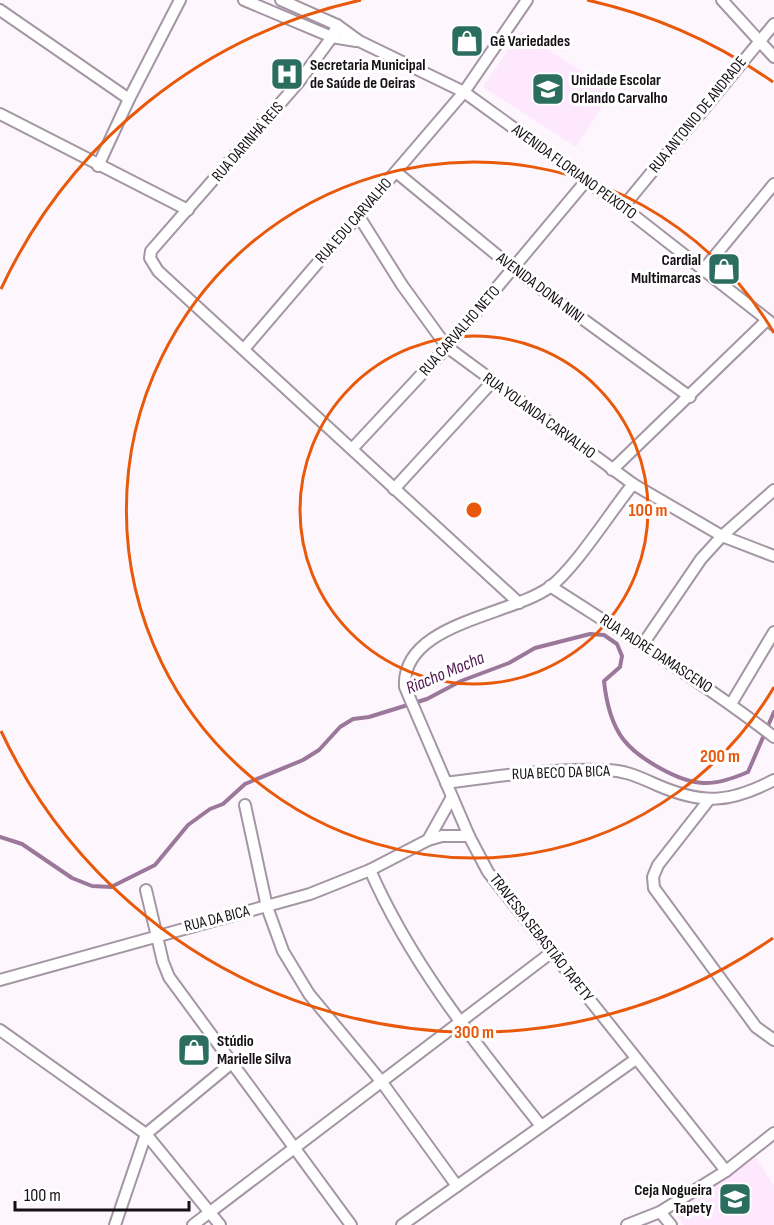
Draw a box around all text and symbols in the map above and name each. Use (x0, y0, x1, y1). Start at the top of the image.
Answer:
shop icon: Gê Variedades (449, 23, 485, 59)
place label: Gê Variedades (490, 32, 570, 51)
street label: RUA ANTONIO DE ANDRADE (645, 53, 751, 177)
hospital icon: Secretaria Municipal de Saúde de Oeiras (269, 56, 305, 92)
place label: Secretaria Municipal de Saúde de Oeiras (310, 56, 426, 93)
school or university icon: Unidade Escolar Orlando Carvalho (530, 71, 566, 107)
place label: Unidade Escolar Orlando Carvalho (571, 71, 668, 108)
street label: RUA DARINHA REIS (208, 98, 288, 186)
street label: AVENIDA FLORIANO PEIXOTO (507, 120, 640, 224)
street label: RUA EDU CARVALHO (312, 174, 396, 268)
street label: AVENIDA DONA NINI (492, 248, 588, 327)
place label: Cardial Multimarcas (631, 251, 701, 288)
shop icon: Cardial Multimarcas (706, 251, 742, 287)
street label: RUA CARVALHO NETO (416, 282, 504, 380)
street label: RUA YOLANDA CARVALHO (479, 369, 599, 463)
centre of rings (464, 500, 484, 520)
text: 100 m (629, 500, 668, 521)
street label: RUA PADRE DAMASCENO (596, 611, 716, 697)
water label: Riacho Mocha (403, 647, 488, 699)
text: 200 m (700, 746, 740, 767)
street label: RUA BECO DA BICA (512, 762, 611, 784)
street label: TRAVESSA SEBASTIÃO TAPETY (485, 870, 597, 1006)
street label: RUA DA BICA (182, 902, 252, 936)
text: 300 m (454, 1022, 494, 1043)
shop icon: Stúdio Marielle Silva (176, 1032, 212, 1068)
place label: Stúdio Marielle Silva (217, 1032, 291, 1069)
scale bar (15, 1174, 189, 1212)
place label: Ceja Nogueira Tapety (634, 1181, 712, 1218)
school or university icon: Ceja Nogueira Tapety (717, 1181, 753, 1217)
text: 100 m (24, 1185, 61, 1206)

